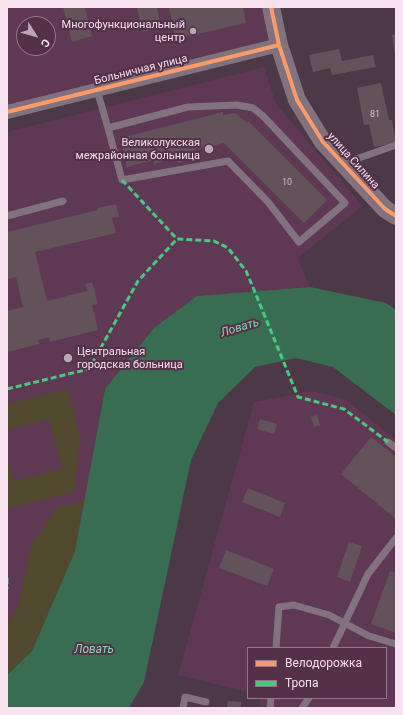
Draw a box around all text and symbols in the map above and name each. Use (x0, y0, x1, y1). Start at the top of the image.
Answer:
north arrow (16, 16, 56, 56)
place label: Многофункциональный центр (62, 18, 185, 44)
marker: Многофункциональный центр (188, 26, 198, 36)
text: С (38, 36, 53, 50)
street label: Больничная улица (93, 52, 189, 88)
house number: 81 (370, 110, 380, 120)
street label: улица Силина (324, 130, 382, 192)
place label: Великолукская межрайонная больница (76, 136, 200, 162)
marker: Великолукская межрайонная больница (203, 143, 215, 155)
house number: 10 (282, 178, 292, 188)
water label: Ловать (219, 315, 261, 341)
place label: Центральная городская больница (77, 345, 183, 371)
marker: Центральная городская больница (62, 352, 74, 364)
water label: Ловать (74, 643, 114, 657)
legend (247, 647, 387, 699)
text: Велодорожка (285, 656, 362, 670)
text: Тропа (285, 676, 319, 690)

